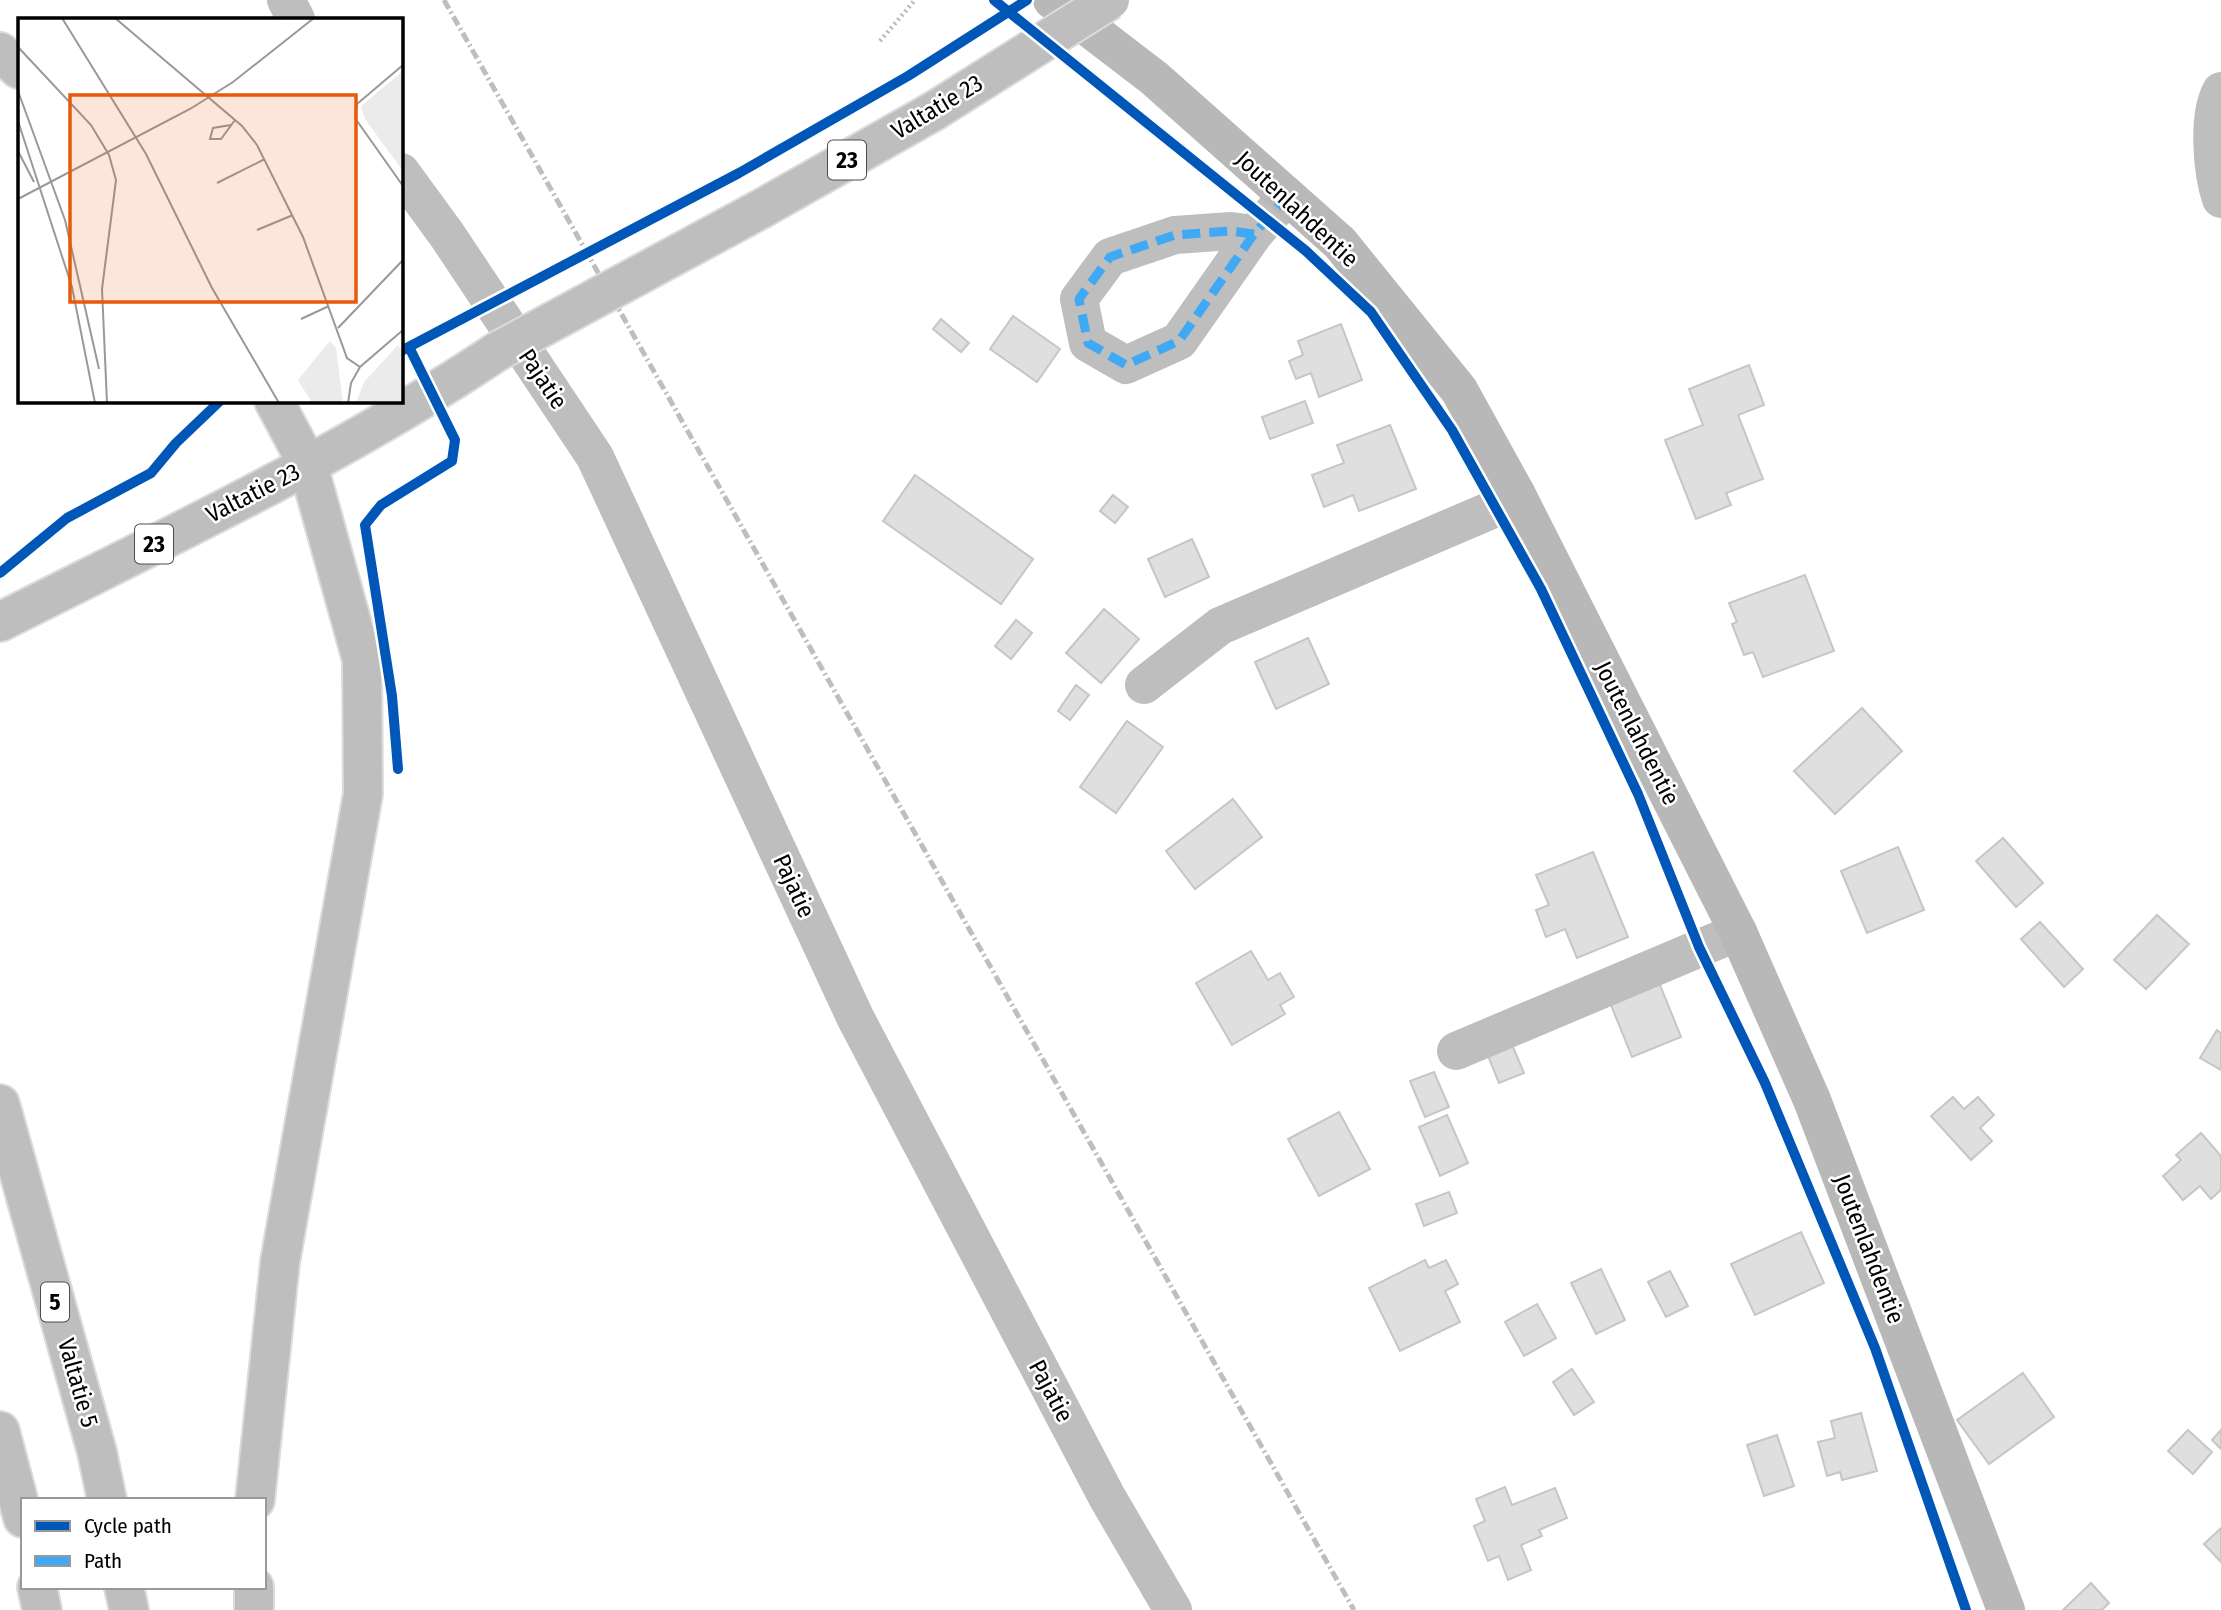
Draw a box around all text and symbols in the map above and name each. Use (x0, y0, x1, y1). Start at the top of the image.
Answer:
inset map (18, 18, 402, 402)
street label: Valtatie 23 (886, 69, 988, 145)
road number: 23 (828, 140, 866, 180)
street label: Joutenlahdentie (1230, 145, 1364, 273)
street label: Pajatie (513, 344, 573, 414)
street label: Valtatie 23 (202, 458, 304, 528)
road number: 23 (135, 524, 173, 564)
street label: Joutenlahdentie (1589, 656, 1685, 810)
street label: Pajatie (767, 850, 821, 922)
street label: Joutenlahdentie (1828, 1170, 1910, 1328)
road number: 5 (41, 1282, 69, 1322)
street label: Valtatie 5 (52, 1335, 104, 1431)
street label: Pajatie (1023, 1355, 1079, 1427)
legend (21, 1498, 266, 1589)
text: Cycle path (84, 1513, 172, 1539)
text: Path (84, 1548, 122, 1574)

